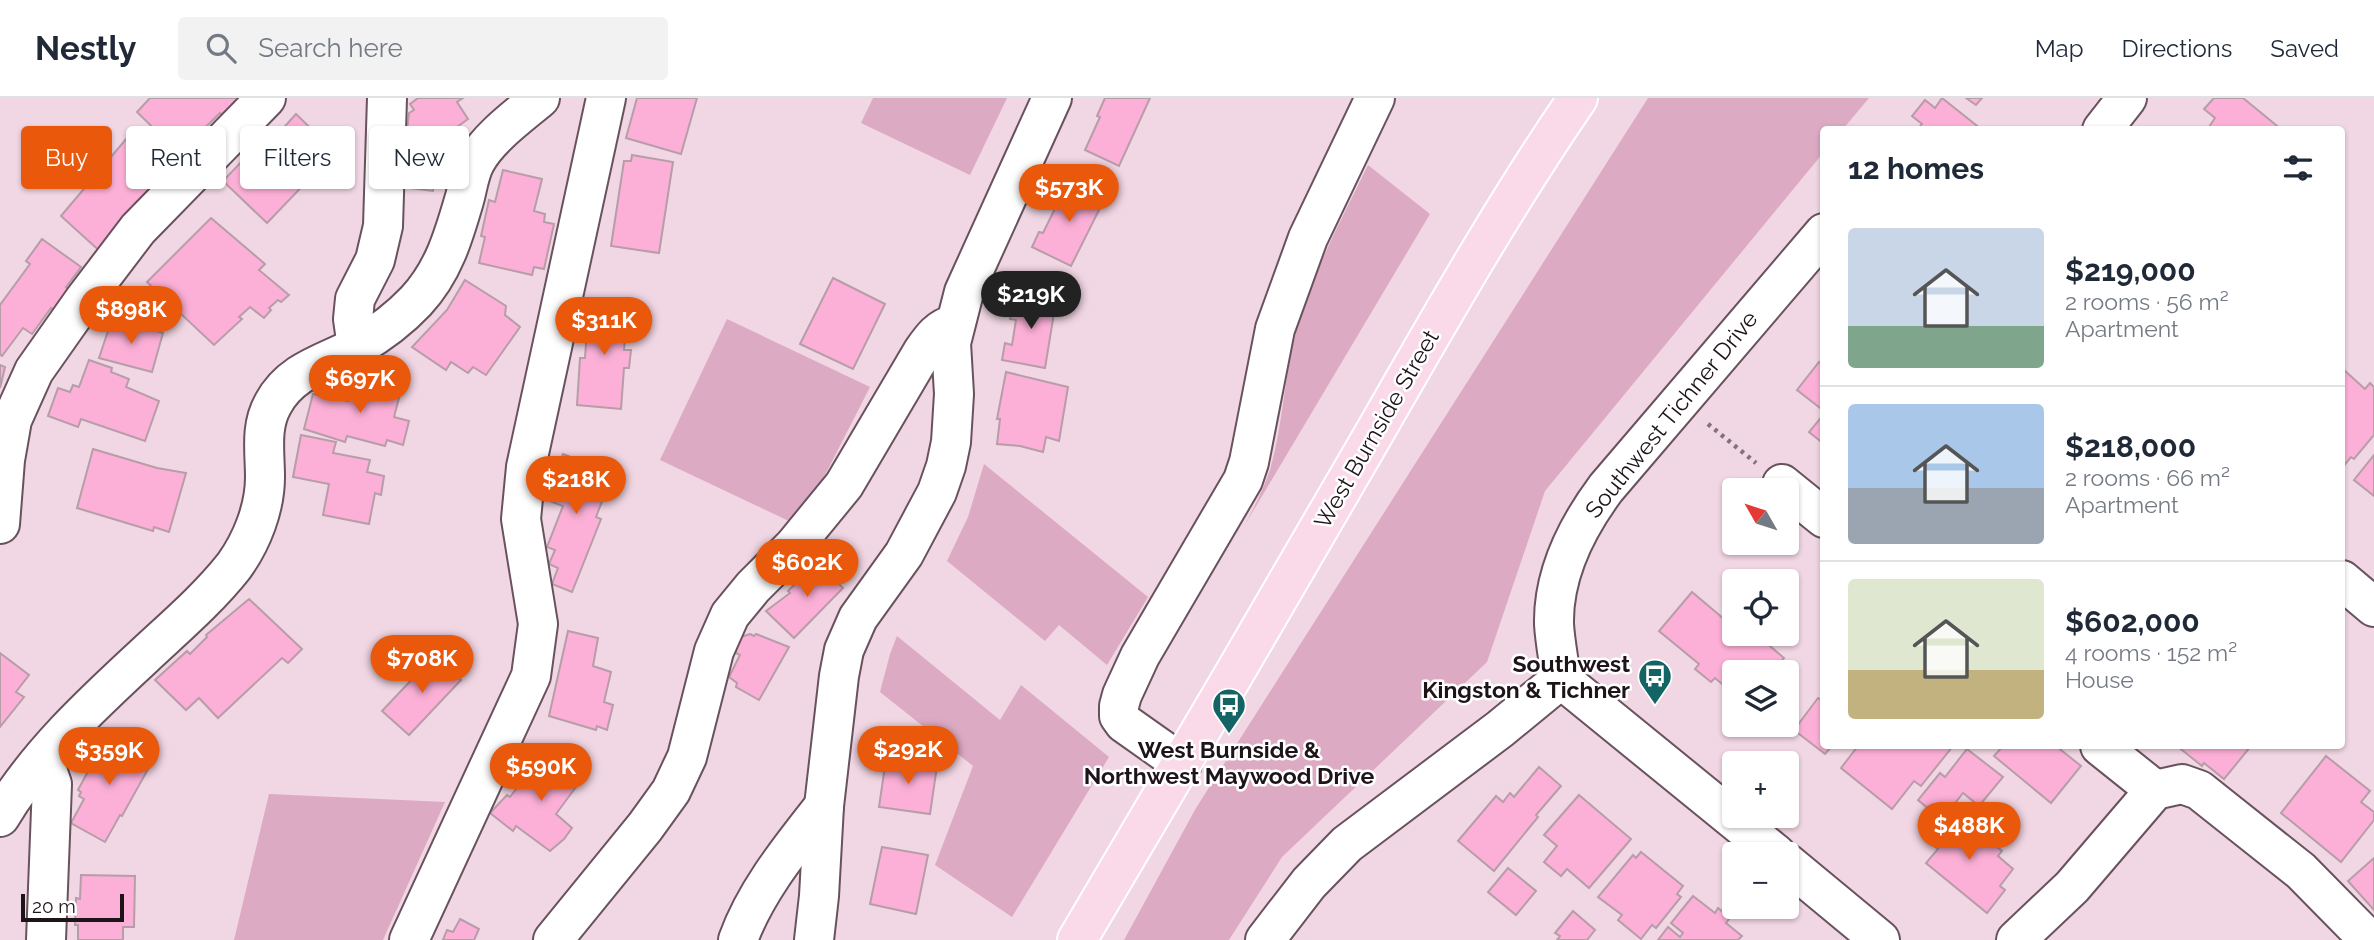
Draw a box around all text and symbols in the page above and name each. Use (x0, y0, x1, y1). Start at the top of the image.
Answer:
search box (178, 17, 668, 80)
text: Nestly (35, 29, 136, 68)
icon: search (202, 29, 240, 67)
text: Search here (258, 33, 403, 63)
text: Map (2035, 34, 2084, 63)
text: Directions (2122, 34, 2232, 63)
text: Saved (2270, 34, 2339, 63)
chip: Buy (21, 126, 112, 189)
chip: Rent (126, 126, 226, 189)
chip: Filters (240, 126, 355, 189)
chip: New (369, 126, 469, 189)
icon: filters (2279, 149, 2317, 187)
text: 12 homes (1848, 151, 1984, 186)
pin: $573K (1020, 164, 1118, 224)
text: $573K (1035, 173, 1103, 200)
text: $219,000 (2065, 253, 2196, 288)
icon: home (1904, 256, 1988, 340)
pin: $219K (982, 272, 1080, 331)
text: $219K (997, 280, 1065, 307)
pin: $898K (82, 286, 180, 346)
text: 2 rooms · 56 m² (2065, 288, 2229, 315)
text: $898K (95, 295, 167, 322)
pin: $311K (555, 298, 653, 357)
street label: Southwest Tichner Drive (1579, 305, 1763, 523)
text: $311K (571, 306, 637, 333)
text: Apartment (2065, 315, 2179, 342)
street label: West Burnside Street (1308, 325, 1444, 533)
pin: $697K (311, 356, 409, 415)
text: $697K (325, 364, 395, 391)
text: $218,000 (2065, 429, 2196, 464)
icon: home (1904, 432, 1988, 516)
pin: $218K (527, 456, 625, 516)
text: 2 rooms · 66 m² (2065, 464, 2230, 491)
text: $218K (542, 465, 610, 492)
north arrow (1722, 478, 1799, 555)
map controls (1722, 478, 1799, 919)
text: Apartment (2065, 491, 2179, 518)
pin: $602K (758, 540, 856, 599)
text: $602K (771, 548, 843, 575)
button: locate (1722, 569, 1799, 646)
text: $602,000 (2065, 604, 2200, 639)
icon: home (1904, 607, 1988, 691)
pin: $708K (373, 636, 471, 695)
text: 4 rooms · 152 m² (2065, 639, 2237, 666)
text: $708K (387, 644, 457, 671)
place label: Southwest Kingston & Tichner (1422, 650, 1630, 703)
bus stop icon: Southwest Kingston & Tichner (1636, 657, 1674, 706)
button: layers (1722, 660, 1799, 737)
text: House (2065, 666, 2134, 693)
bus stop icon: West Burnside & Northwest Maywood Drive (1210, 686, 1248, 735)
pin: $292K (859, 726, 957, 786)
pin: $359K (60, 728, 158, 787)
text: $292K (873, 735, 943, 762)
text: $359K (75, 736, 143, 763)
place label: West Burnside & Northwest Maywood Drive (1084, 736, 1374, 789)
pin: $590K (492, 744, 590, 803)
button: + (1722, 751, 1799, 828)
text: $590K (506, 752, 576, 779)
pin: $488K (1920, 802, 2018, 862)
text: $488K (1934, 811, 2004, 838)
button: − (1722, 842, 1799, 919)
scale bar (21, 891, 124, 923)
text: 20 m (32, 895, 76, 917)

